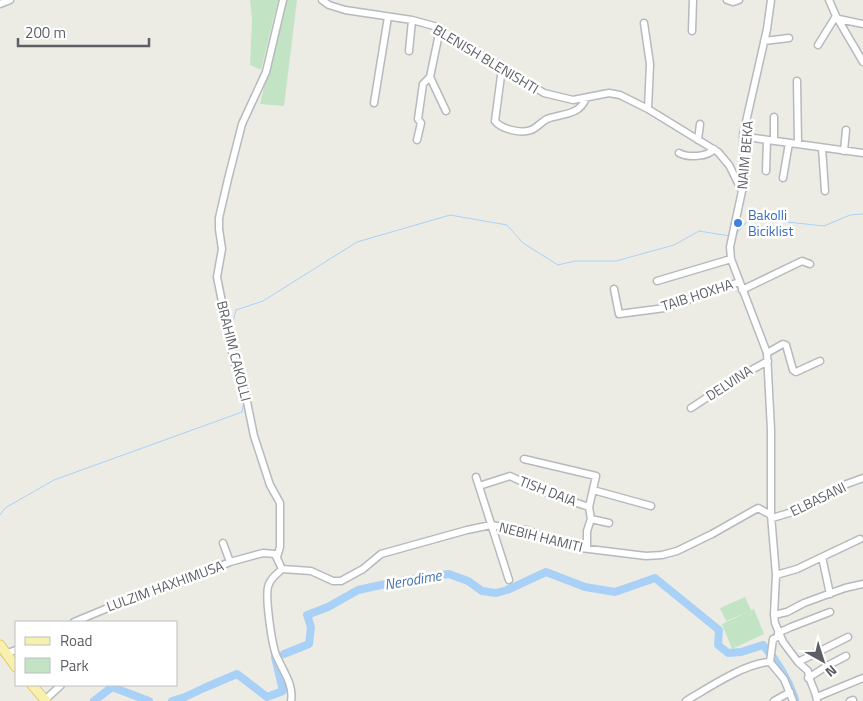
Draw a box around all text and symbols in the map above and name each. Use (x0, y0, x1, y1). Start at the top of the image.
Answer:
scale bar (18, 15, 149, 47)
street label: BLENISH BLENISHTI (429, 19, 543, 98)
text: 200 m (25, 21, 66, 44)
street label: NAIM BEKA (731, 119, 758, 190)
place label: Bakolli Biciklist (748, 204, 793, 241)
marker: Bakolli Biciklist (732, 217, 744, 229)
street label: TAIB HOXHA (658, 273, 736, 316)
street label: BRAHIM CAKOLLI (212, 298, 257, 403)
street label: DELVINA (701, 359, 757, 406)
street label: TISH DAIA (516, 470, 581, 511)
street label: ELBASANI (786, 476, 849, 521)
street label: NEBIH HAMITI (497, 516, 585, 557)
street label: LULZIM HAXHIMUSA (103, 554, 227, 616)
water label: Nerodime (383, 563, 444, 596)
legend (15, 621, 178, 686)
text: Road (60, 629, 92, 652)
north arrow (798, 636, 848, 686)
text: Park (60, 654, 89, 677)
text: N (821, 660, 842, 683)

